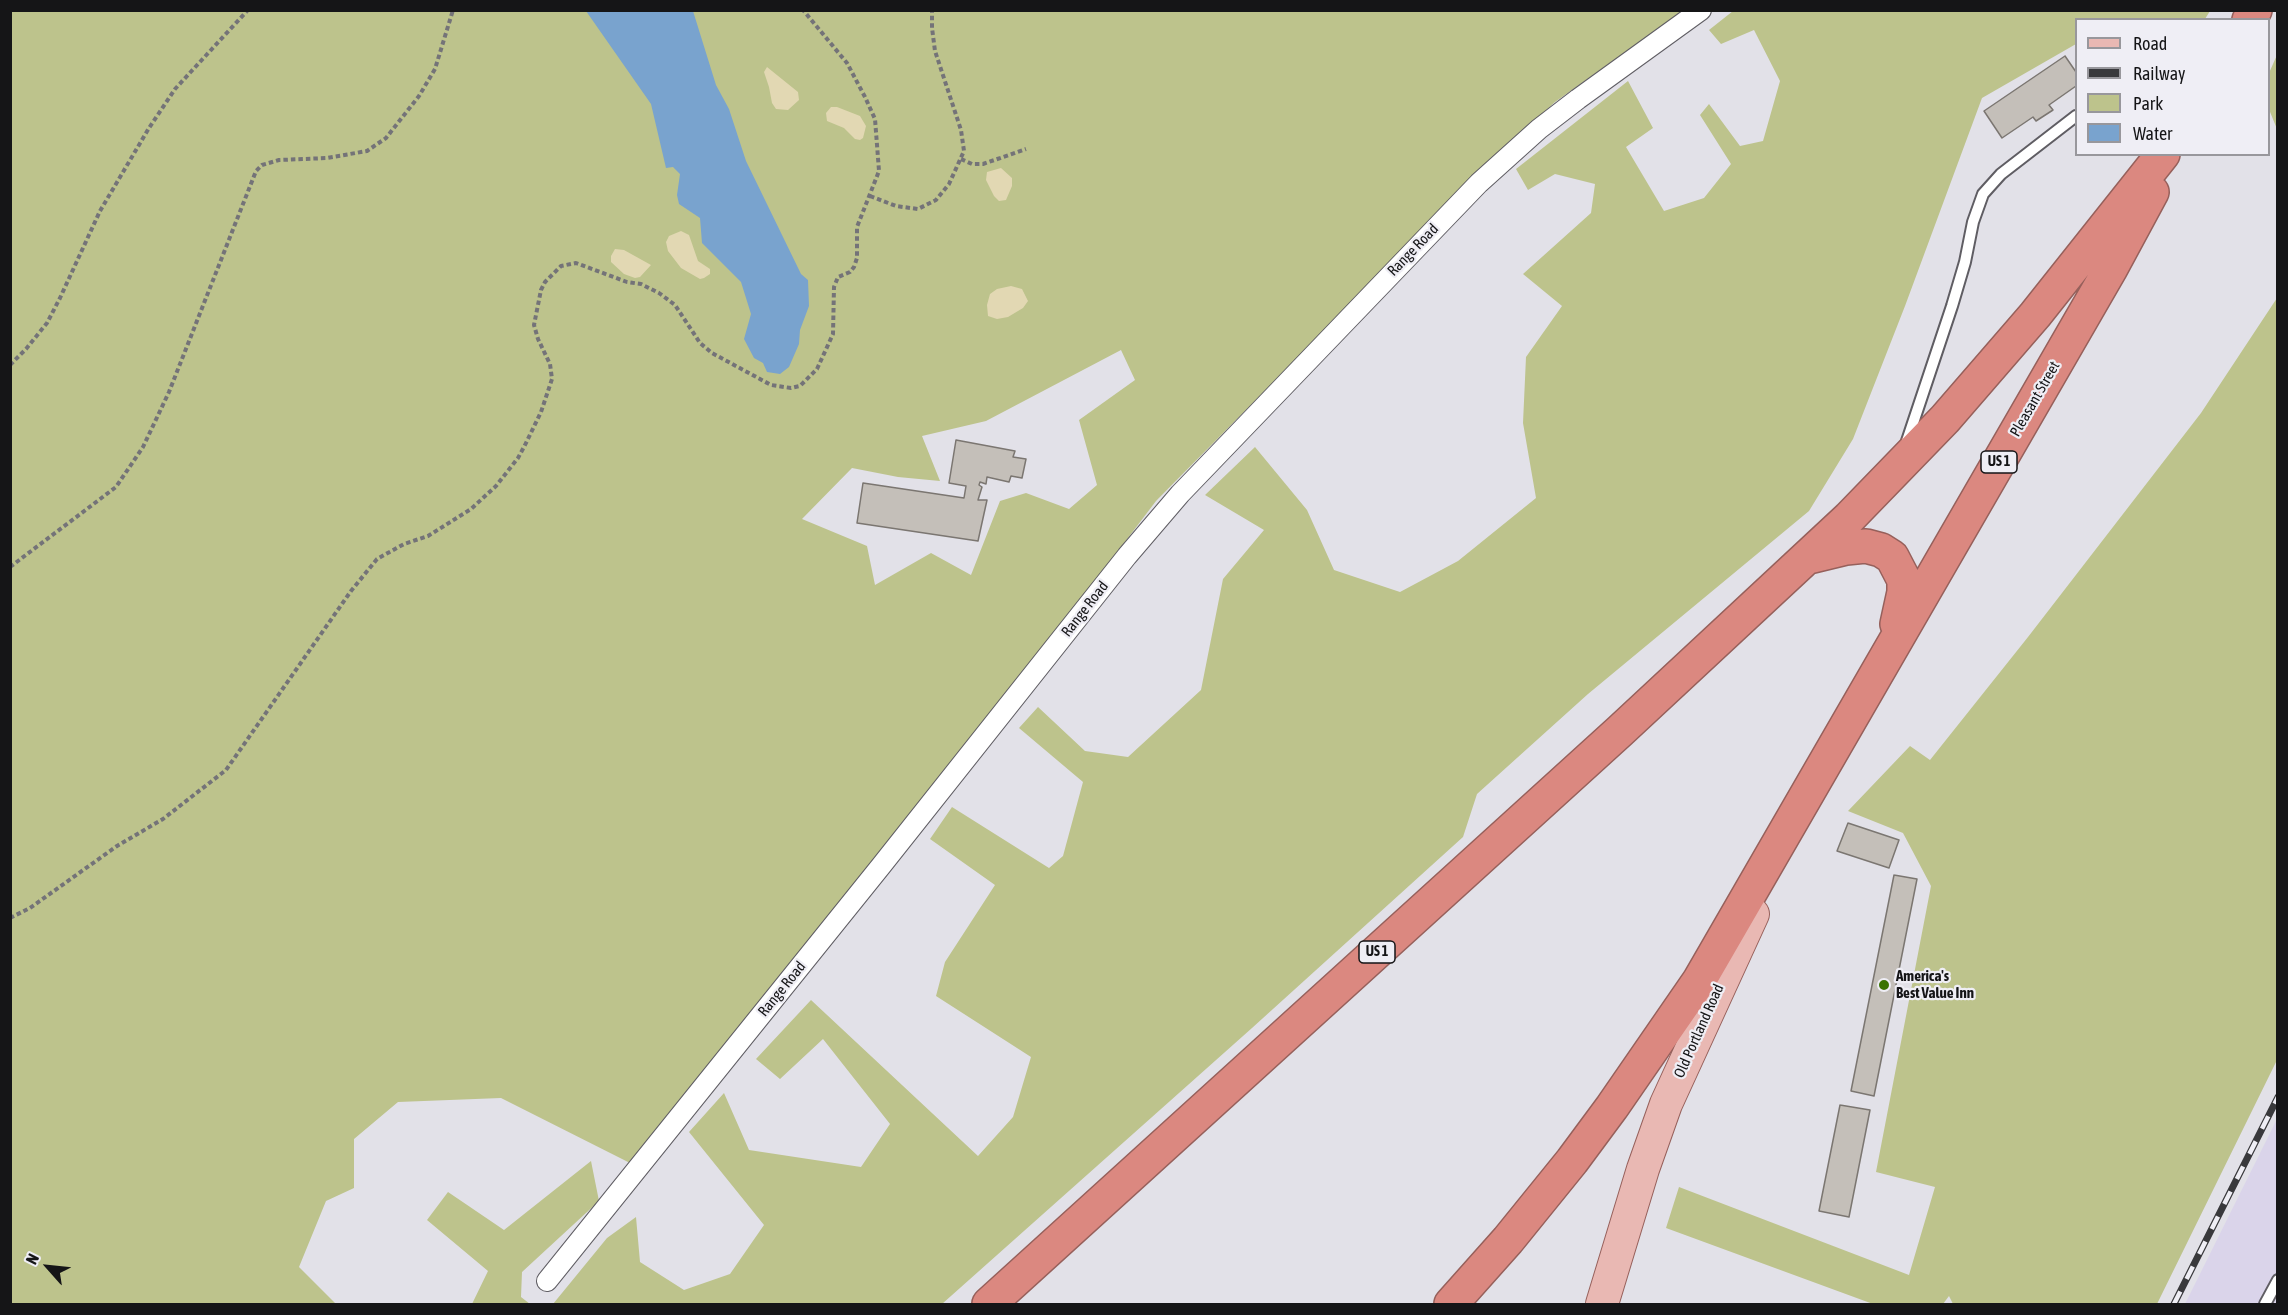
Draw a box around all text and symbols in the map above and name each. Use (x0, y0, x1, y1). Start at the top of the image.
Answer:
legend (2075, 18, 2270, 156)
text: Road (2133, 33, 2167, 54)
text: Railway (2133, 63, 2185, 84)
text: Park (2133, 93, 2163, 114)
text: Water (2133, 123, 2172, 144)
street label: Range Road (1384, 220, 1442, 280)
street label: Pleasant Street (2006, 358, 2064, 440)
road number: US 1 (1981, 451, 2017, 473)
street label: Range Road (1058, 578, 1112, 640)
road number: US 1 (1359, 941, 1395, 963)
street label: Range Road (754, 958, 810, 1020)
place label: America's Best Value Inn (1896, 967, 1974, 1002)
marker: America's Best Value Inn (1877, 978, 1891, 992)
street label: Old Portland Road (1670, 981, 1728, 1081)
north arrow (18, 1237, 78, 1297)
text: N (22, 1251, 42, 1267)

